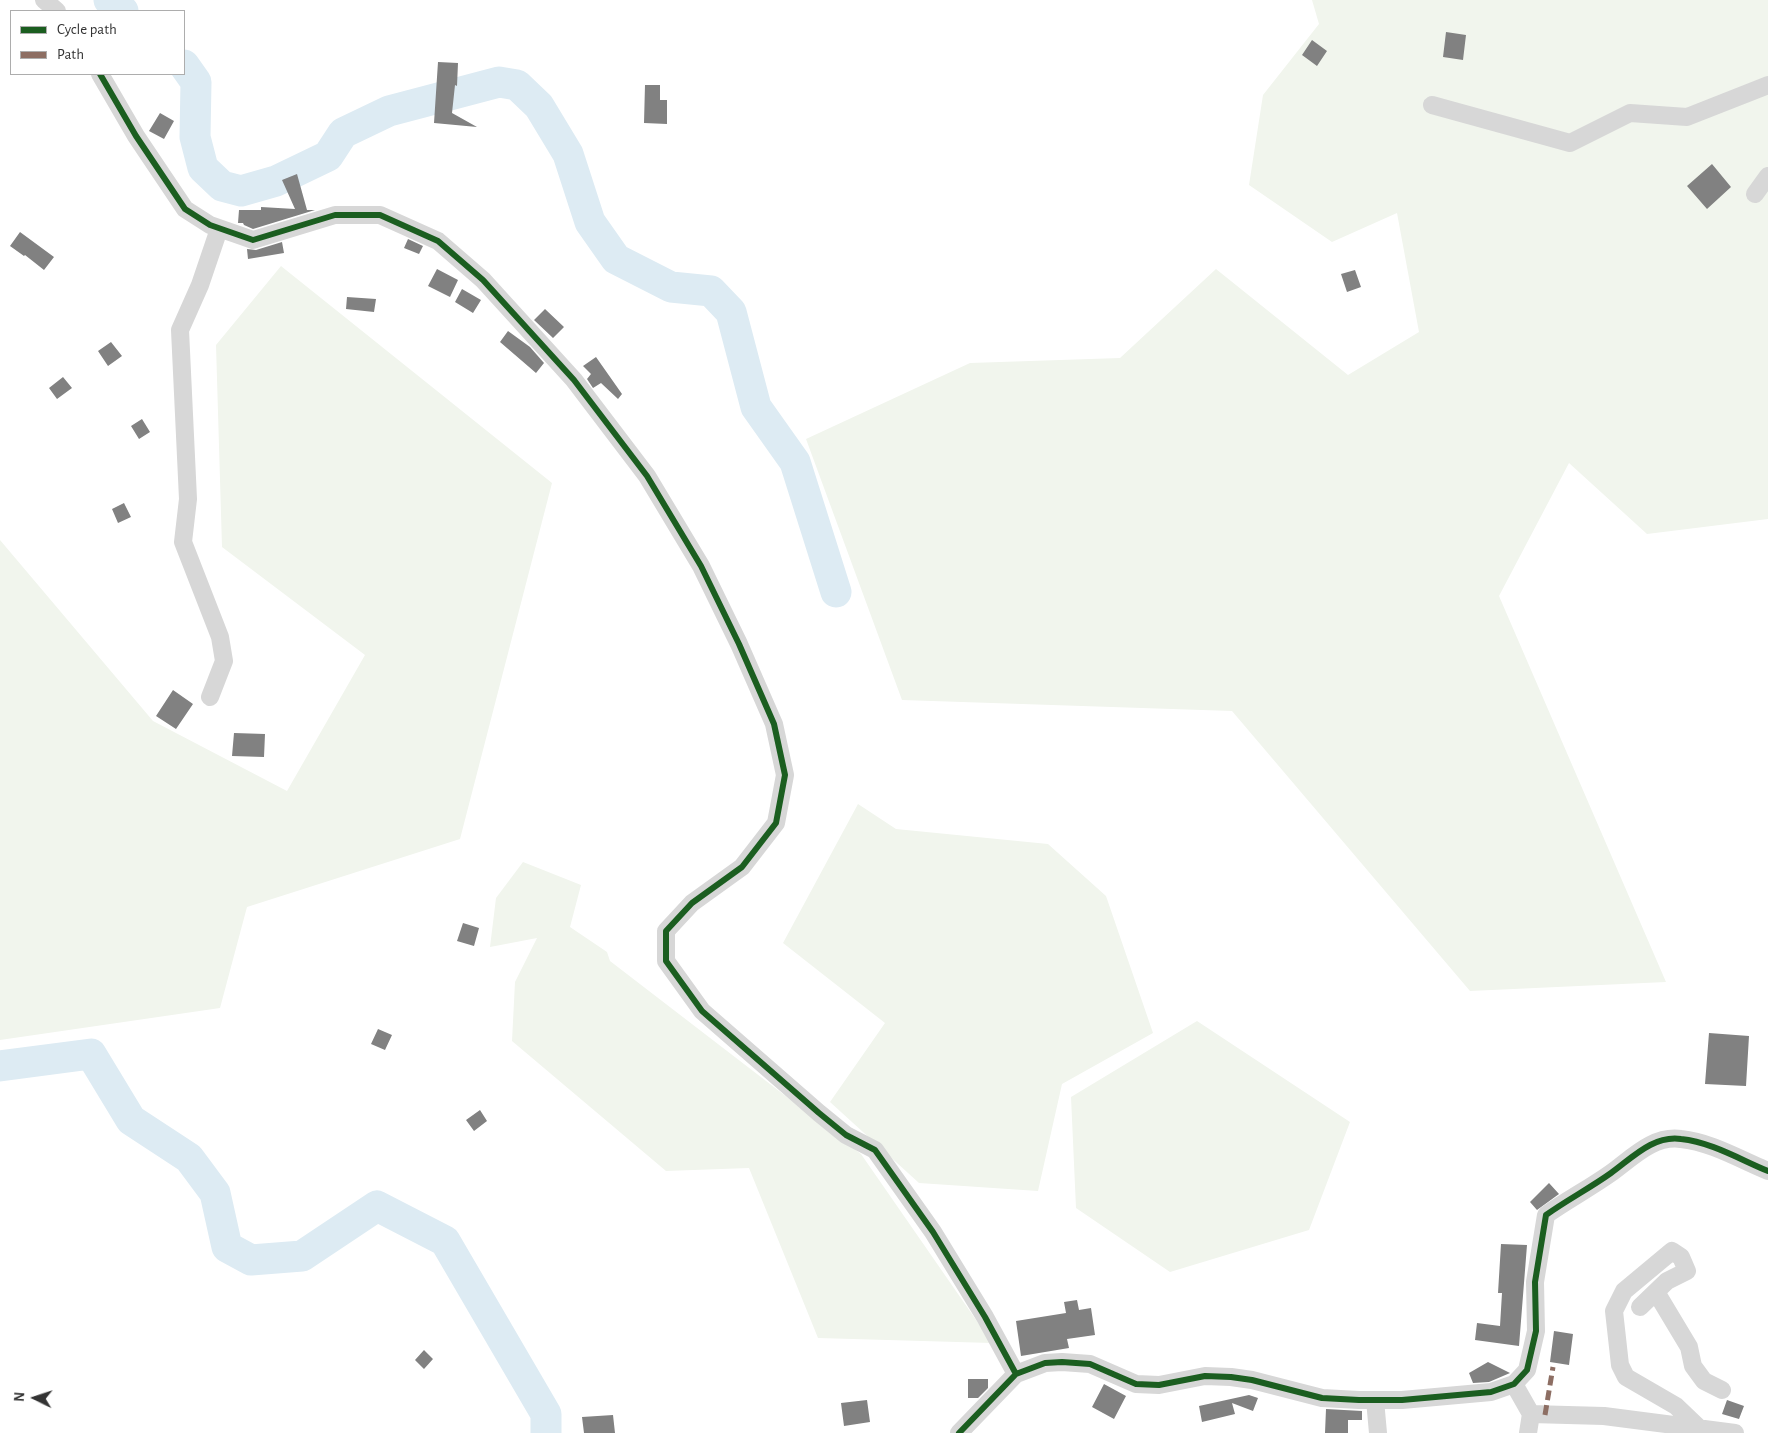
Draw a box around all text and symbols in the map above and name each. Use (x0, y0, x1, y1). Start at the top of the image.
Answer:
legend (10, 10, 185, 75)
text: Cycle path (57, 22, 117, 37)
text: Path (57, 47, 84, 62)
north arrow (10, 1373, 60, 1423)
text: N (13, 1392, 27, 1402)

